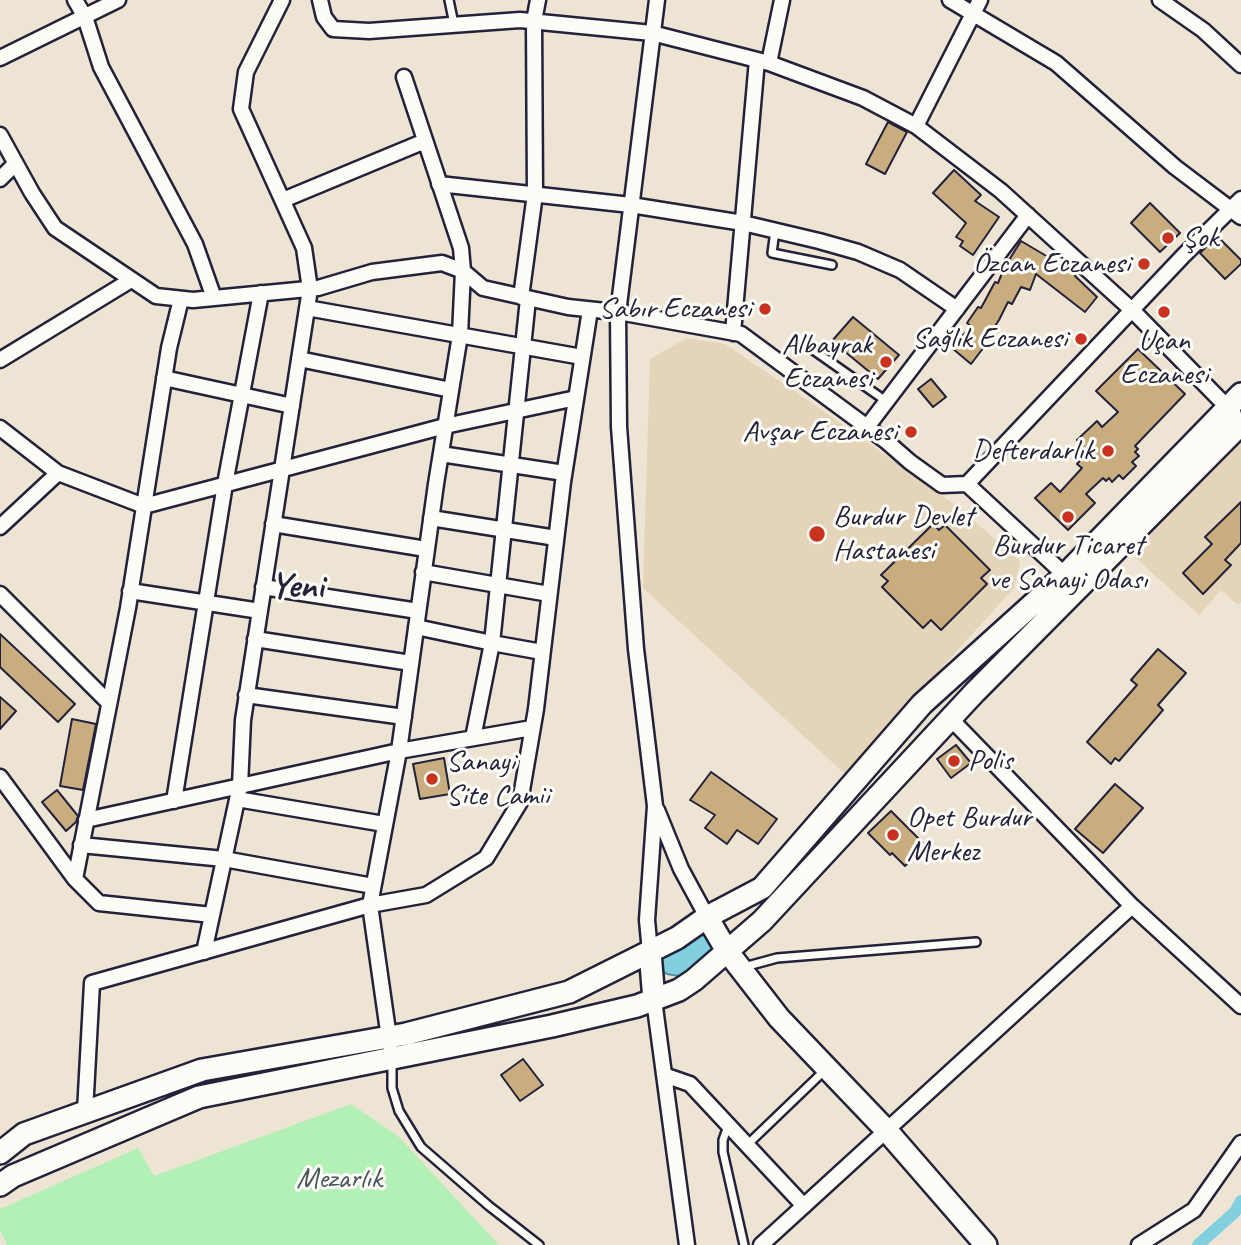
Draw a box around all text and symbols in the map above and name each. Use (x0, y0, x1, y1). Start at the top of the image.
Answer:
place label: Şok (1182, 220, 1218, 256)
marker: Şok (1160, 230, 1176, 246)
place label: Özcan Eczanesi (973, 246, 1130, 282)
marker: Özcan Eczanesi (1136, 256, 1152, 272)
place label: Sabır Eczanesi (599, 291, 751, 327)
marker: Sabır Eczanesi (757, 301, 773, 317)
marker: Uçan Eczanesi (1156, 304, 1172, 320)
place label: Sağlık Eczanesi (912, 321, 1067, 357)
place label: Uçan Eczanesi (1120, 323, 1208, 394)
place label: Albayrak Eczanesi (782, 327, 872, 398)
marker: Sağlık Eczanesi (1073, 331, 1089, 347)
marker: Albayrak Eczanesi (878, 354, 894, 370)
place label: Avşar Eczanesi (743, 414, 897, 450)
marker: Avşar Eczanesi (903, 424, 919, 440)
place label: Defterdarlık (972, 433, 1094, 469)
marker: Defterdarlık (1100, 443, 1116, 459)
place label: Burdur Devlet Hastanesi (833, 499, 974, 570)
marker: Burdur Ticaret ve Sanayi Odası (1060, 509, 1076, 525)
marker: Burdur Devlet Hastanesi (807, 524, 827, 544)
place label: Burdur Ticaret ve Sanayi Odası (989, 528, 1147, 598)
district label: Yeni (270, 565, 324, 609)
place label: Polis (968, 743, 1013, 779)
place label: Sanayi Site Camii (446, 744, 549, 814)
marker: Polis (946, 753, 962, 769)
marker: Sanayi Site Camii (424, 771, 440, 787)
place label: Opet Burdur Merkez (907, 800, 1032, 870)
marker: Opet Burdur Merkez (885, 827, 901, 843)
park label: Mezarlık (296, 1161, 382, 1197)

